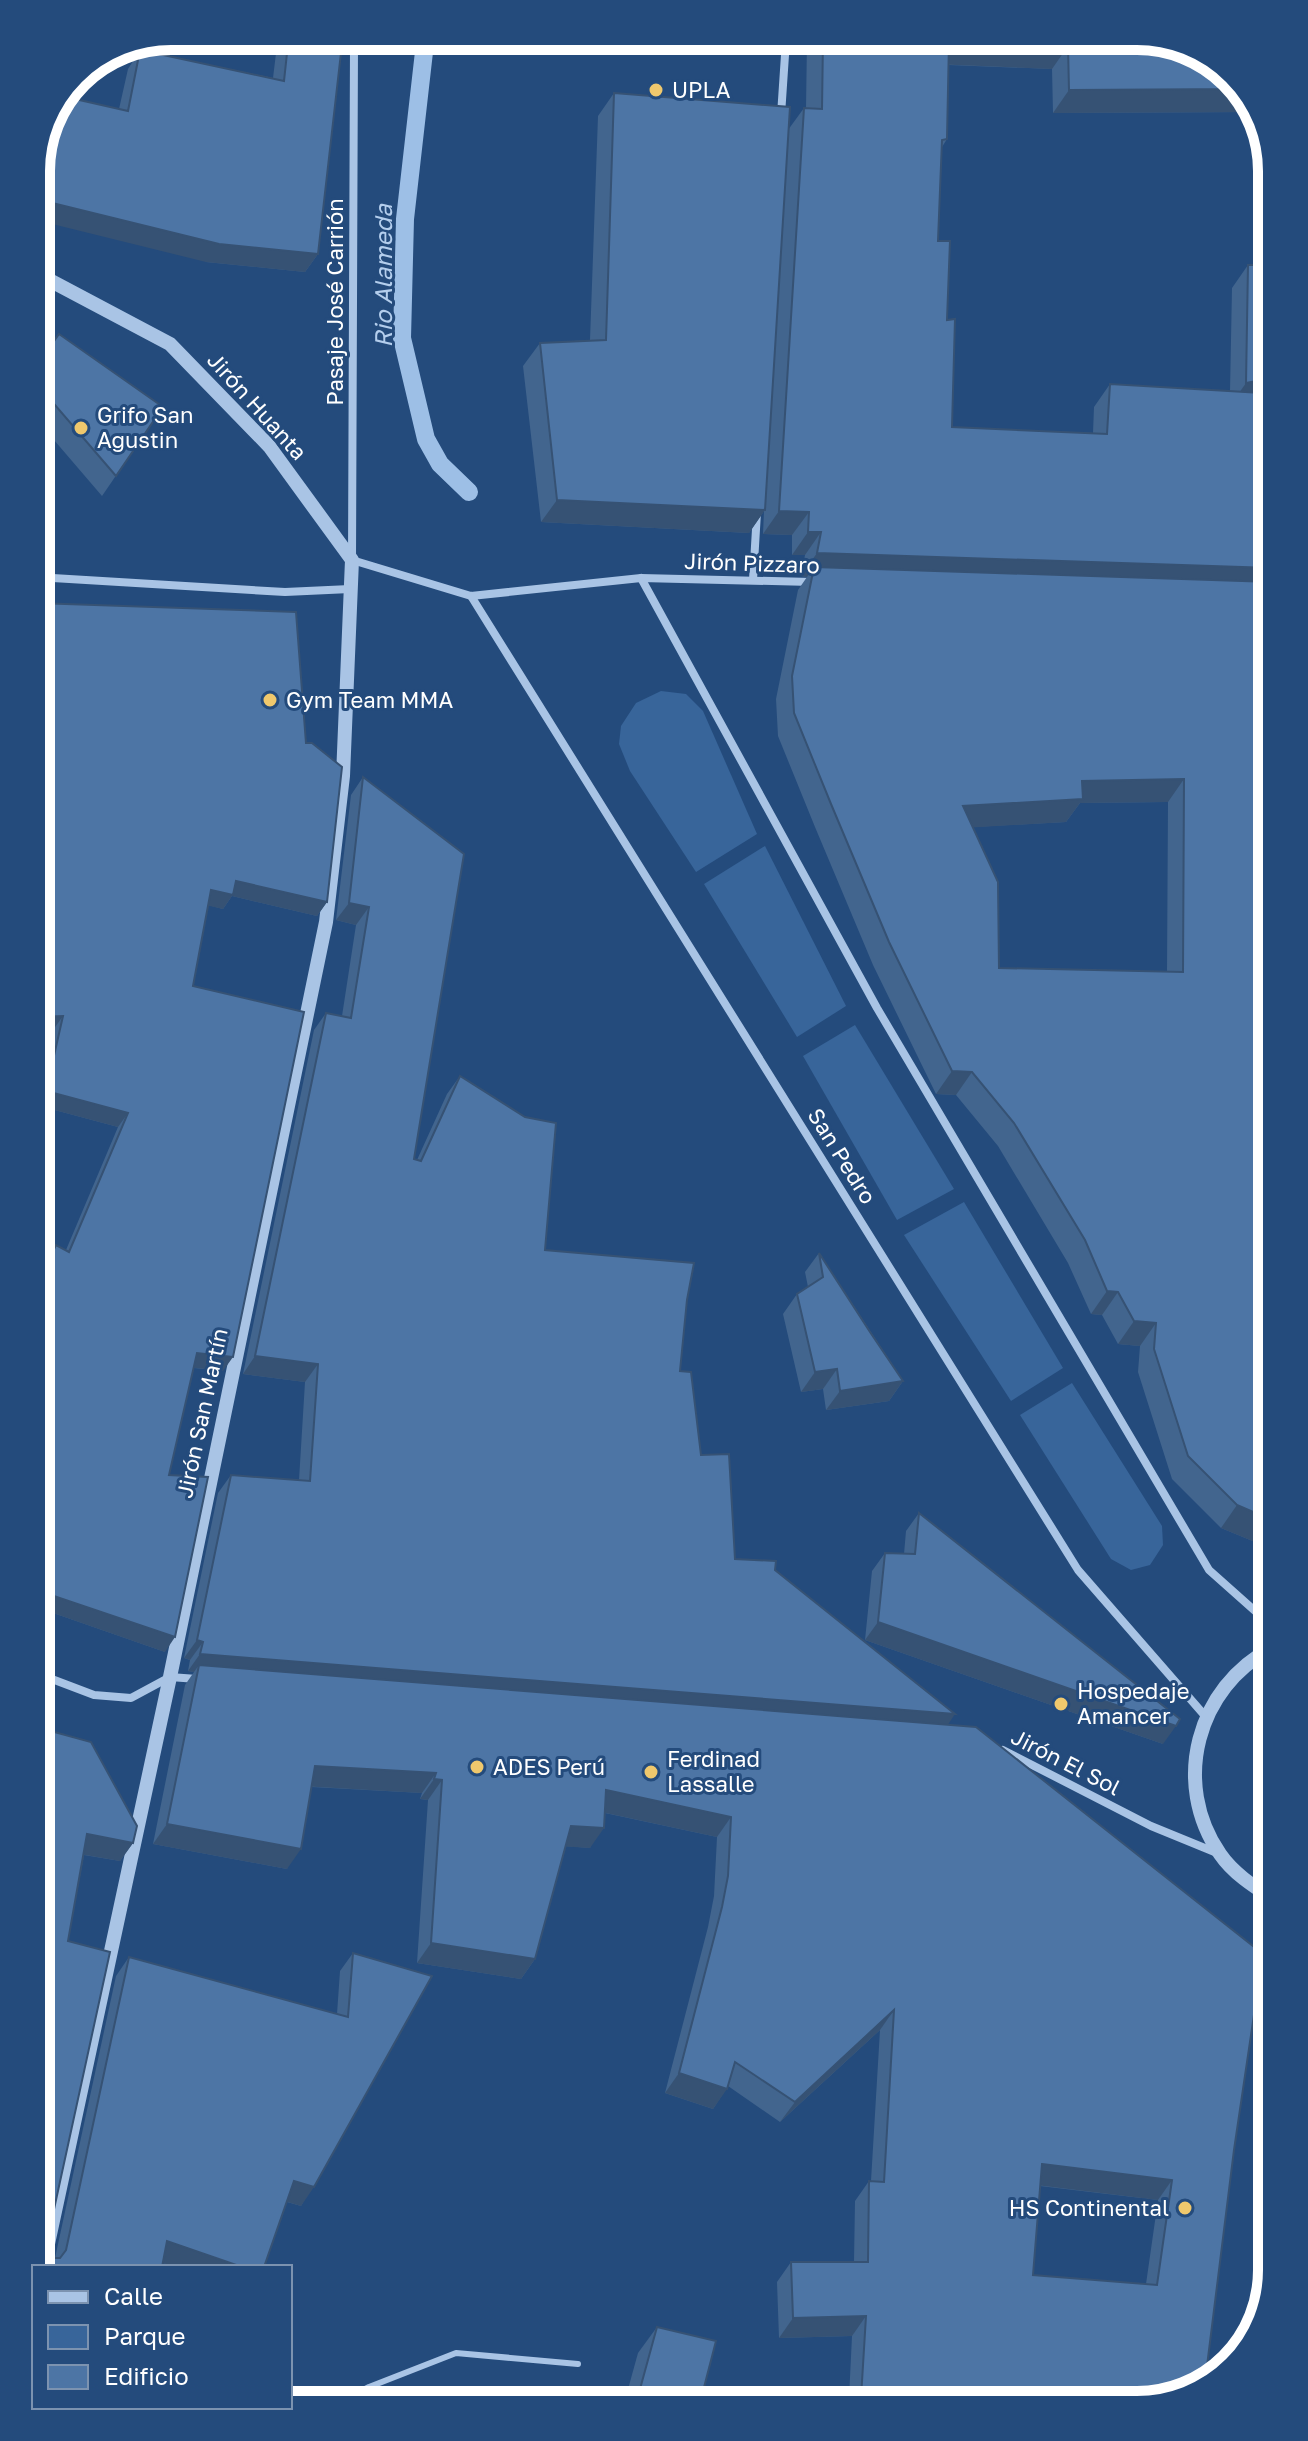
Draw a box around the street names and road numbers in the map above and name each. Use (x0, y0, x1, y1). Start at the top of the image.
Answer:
street label: Pasaje José Carrión (321, 198, 348, 406)
street label: Jirón Huanta (202, 346, 313, 465)
street label: Jirón Pizzaro (684, 547, 820, 578)
street label: San Pedro (802, 1103, 882, 1209)
street label: Jirón San Martín (170, 1326, 233, 1500)
street label: Jirón El Sol (1007, 1723, 1125, 1801)

